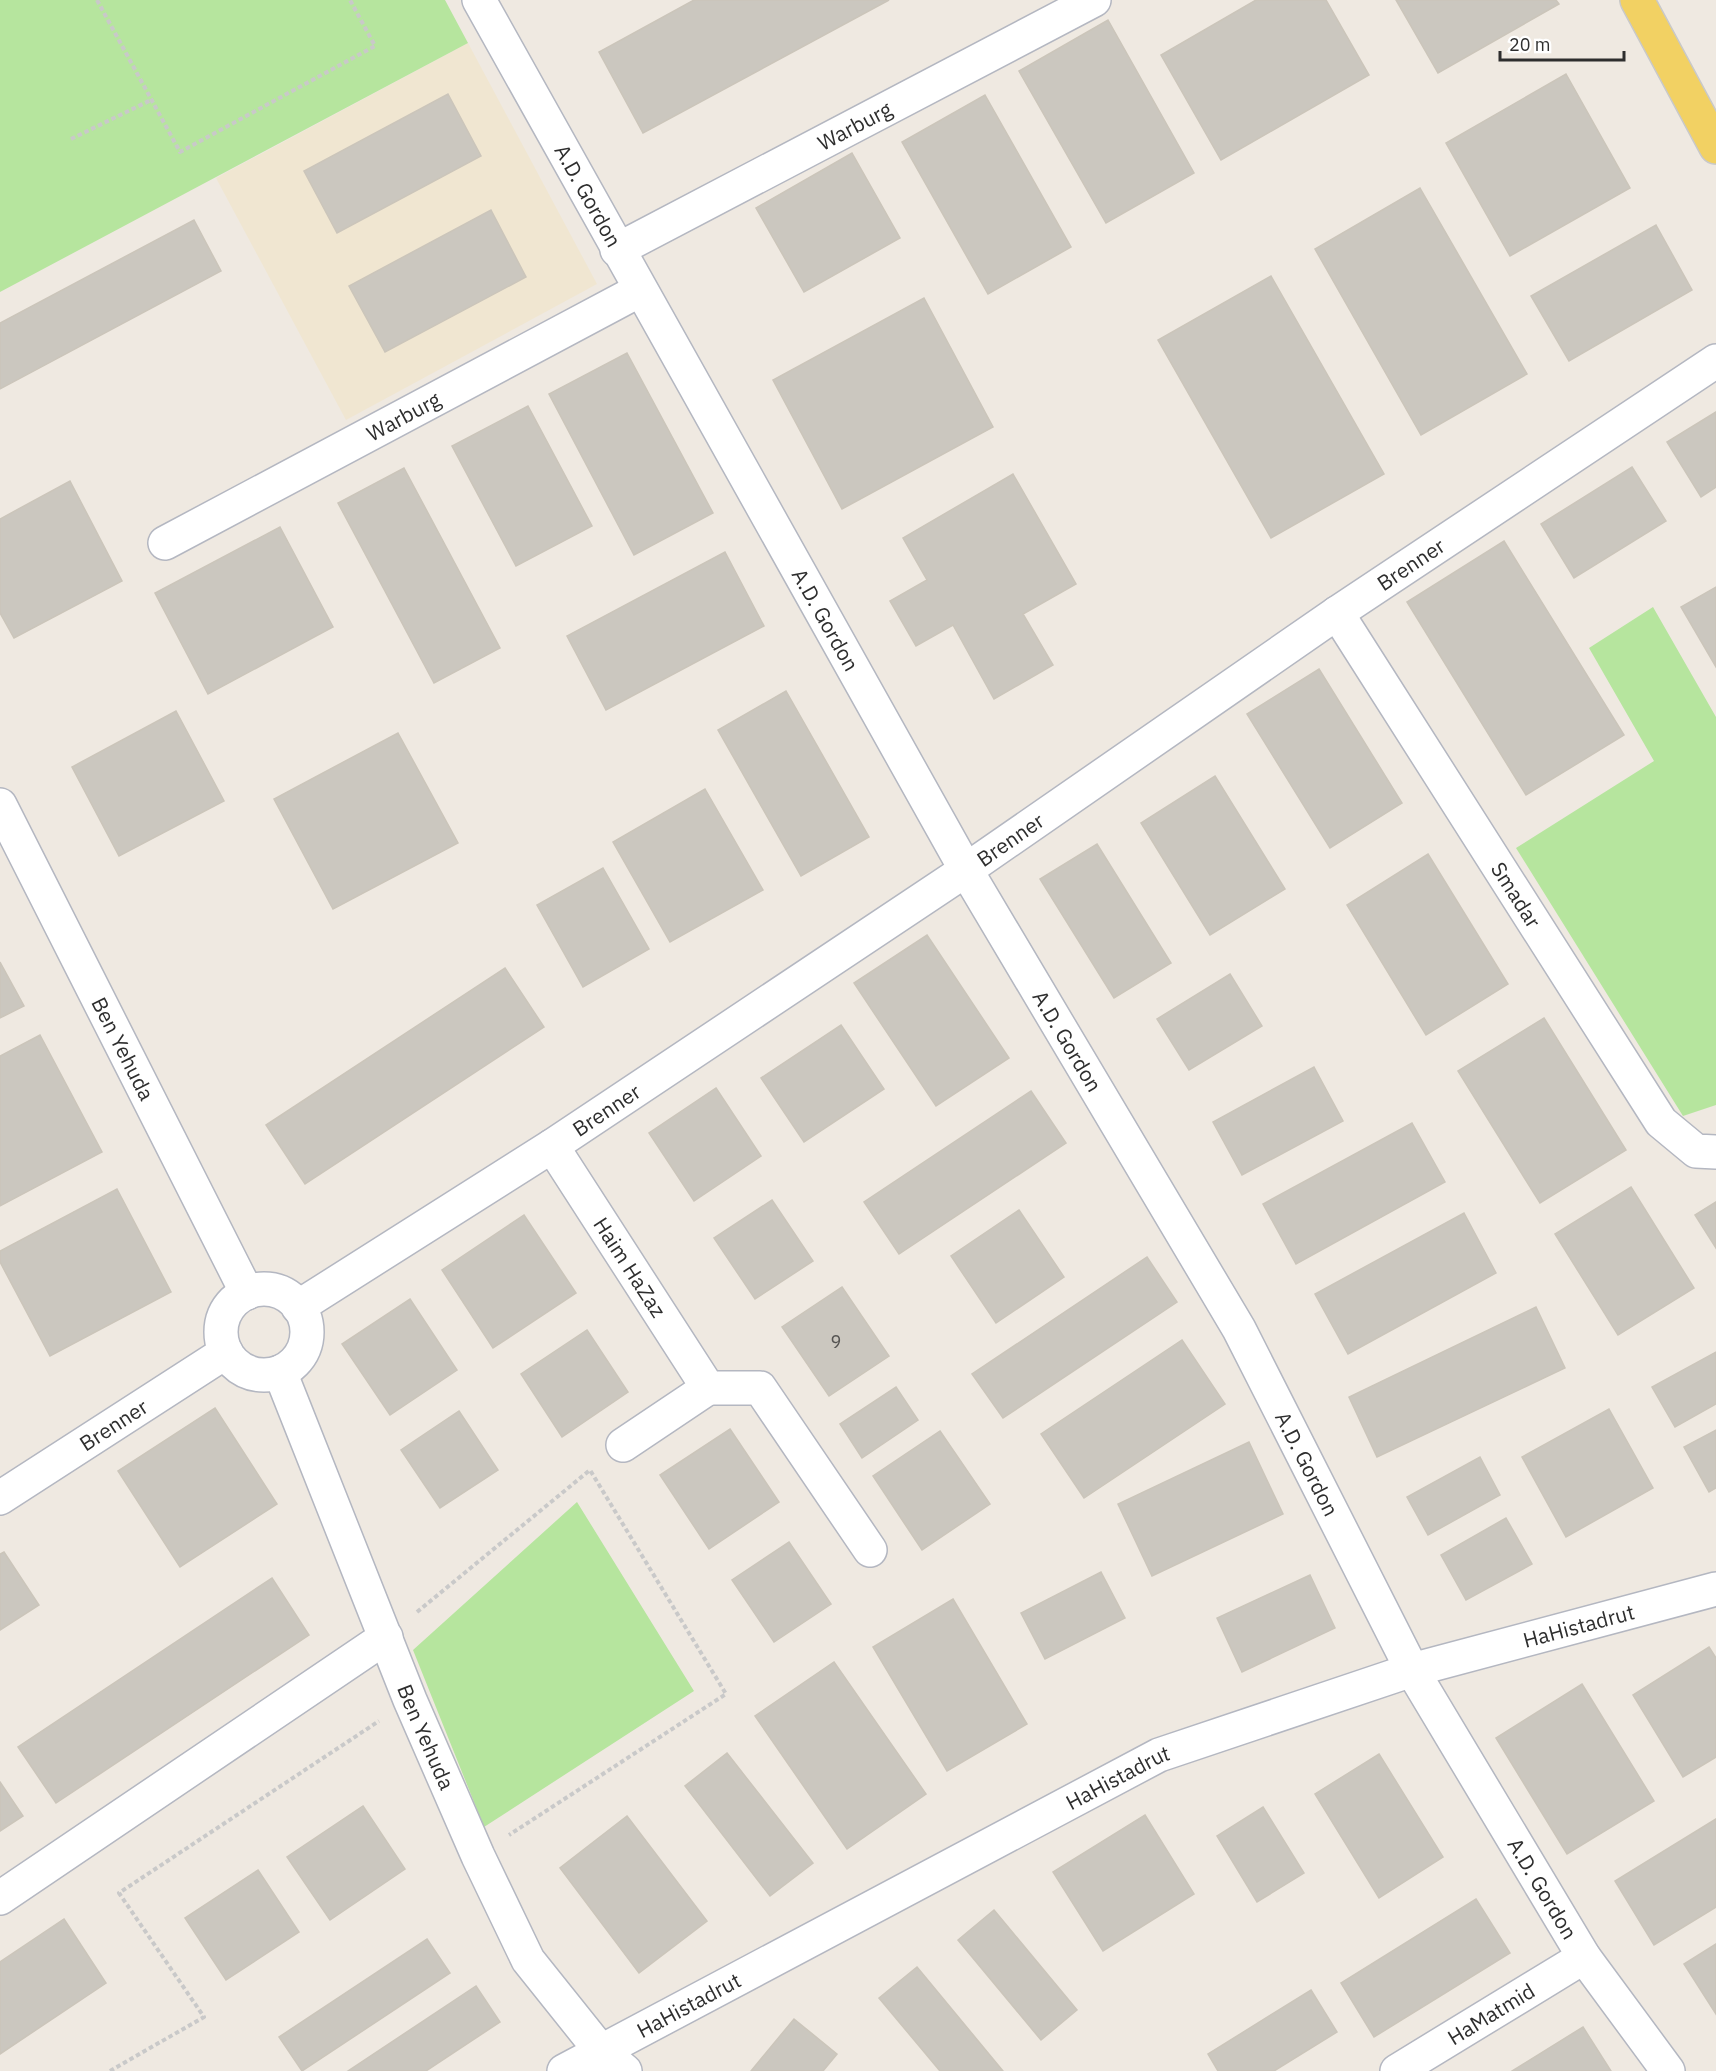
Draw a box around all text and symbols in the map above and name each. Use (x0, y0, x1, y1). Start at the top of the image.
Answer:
scale bar (1500, 24, 1624, 62)
text: 20 m (1509, 33, 1551, 56)
street label: Warburg (812, 95, 896, 157)
street label: A.D. Gordon (548, 139, 628, 252)
street label: Warburg (361, 385, 445, 447)
street label: Brenner (1371, 531, 1450, 597)
street label: A.D. Gordon (786, 563, 866, 676)
street label: Brenner (971, 806, 1050, 873)
street label: Smadar (1485, 856, 1548, 933)
street label: A.D. Gordon (1027, 985, 1109, 1097)
street label: Ben Yehuda (85, 992, 161, 1105)
street label: Brenner (567, 1077, 646, 1143)
street label: Haim HaZaz (587, 1212, 673, 1323)
house number: 9 (831, 1330, 841, 1353)
street label: Brenner (74, 1392, 153, 1457)
street label: A.D. Gordon (1269, 1407, 1345, 1521)
street label: HaHistadrut (1520, 1597, 1637, 1654)
street label: Ben Yehuda (391, 1680, 461, 1794)
street label: HaHistadrut (1061, 1738, 1173, 1816)
street label: A.D. Gordon (1502, 1832, 1584, 1944)
street label: HaHistadrut (632, 1966, 745, 2044)
street label: HaMatmid (1442, 1976, 1540, 2051)

